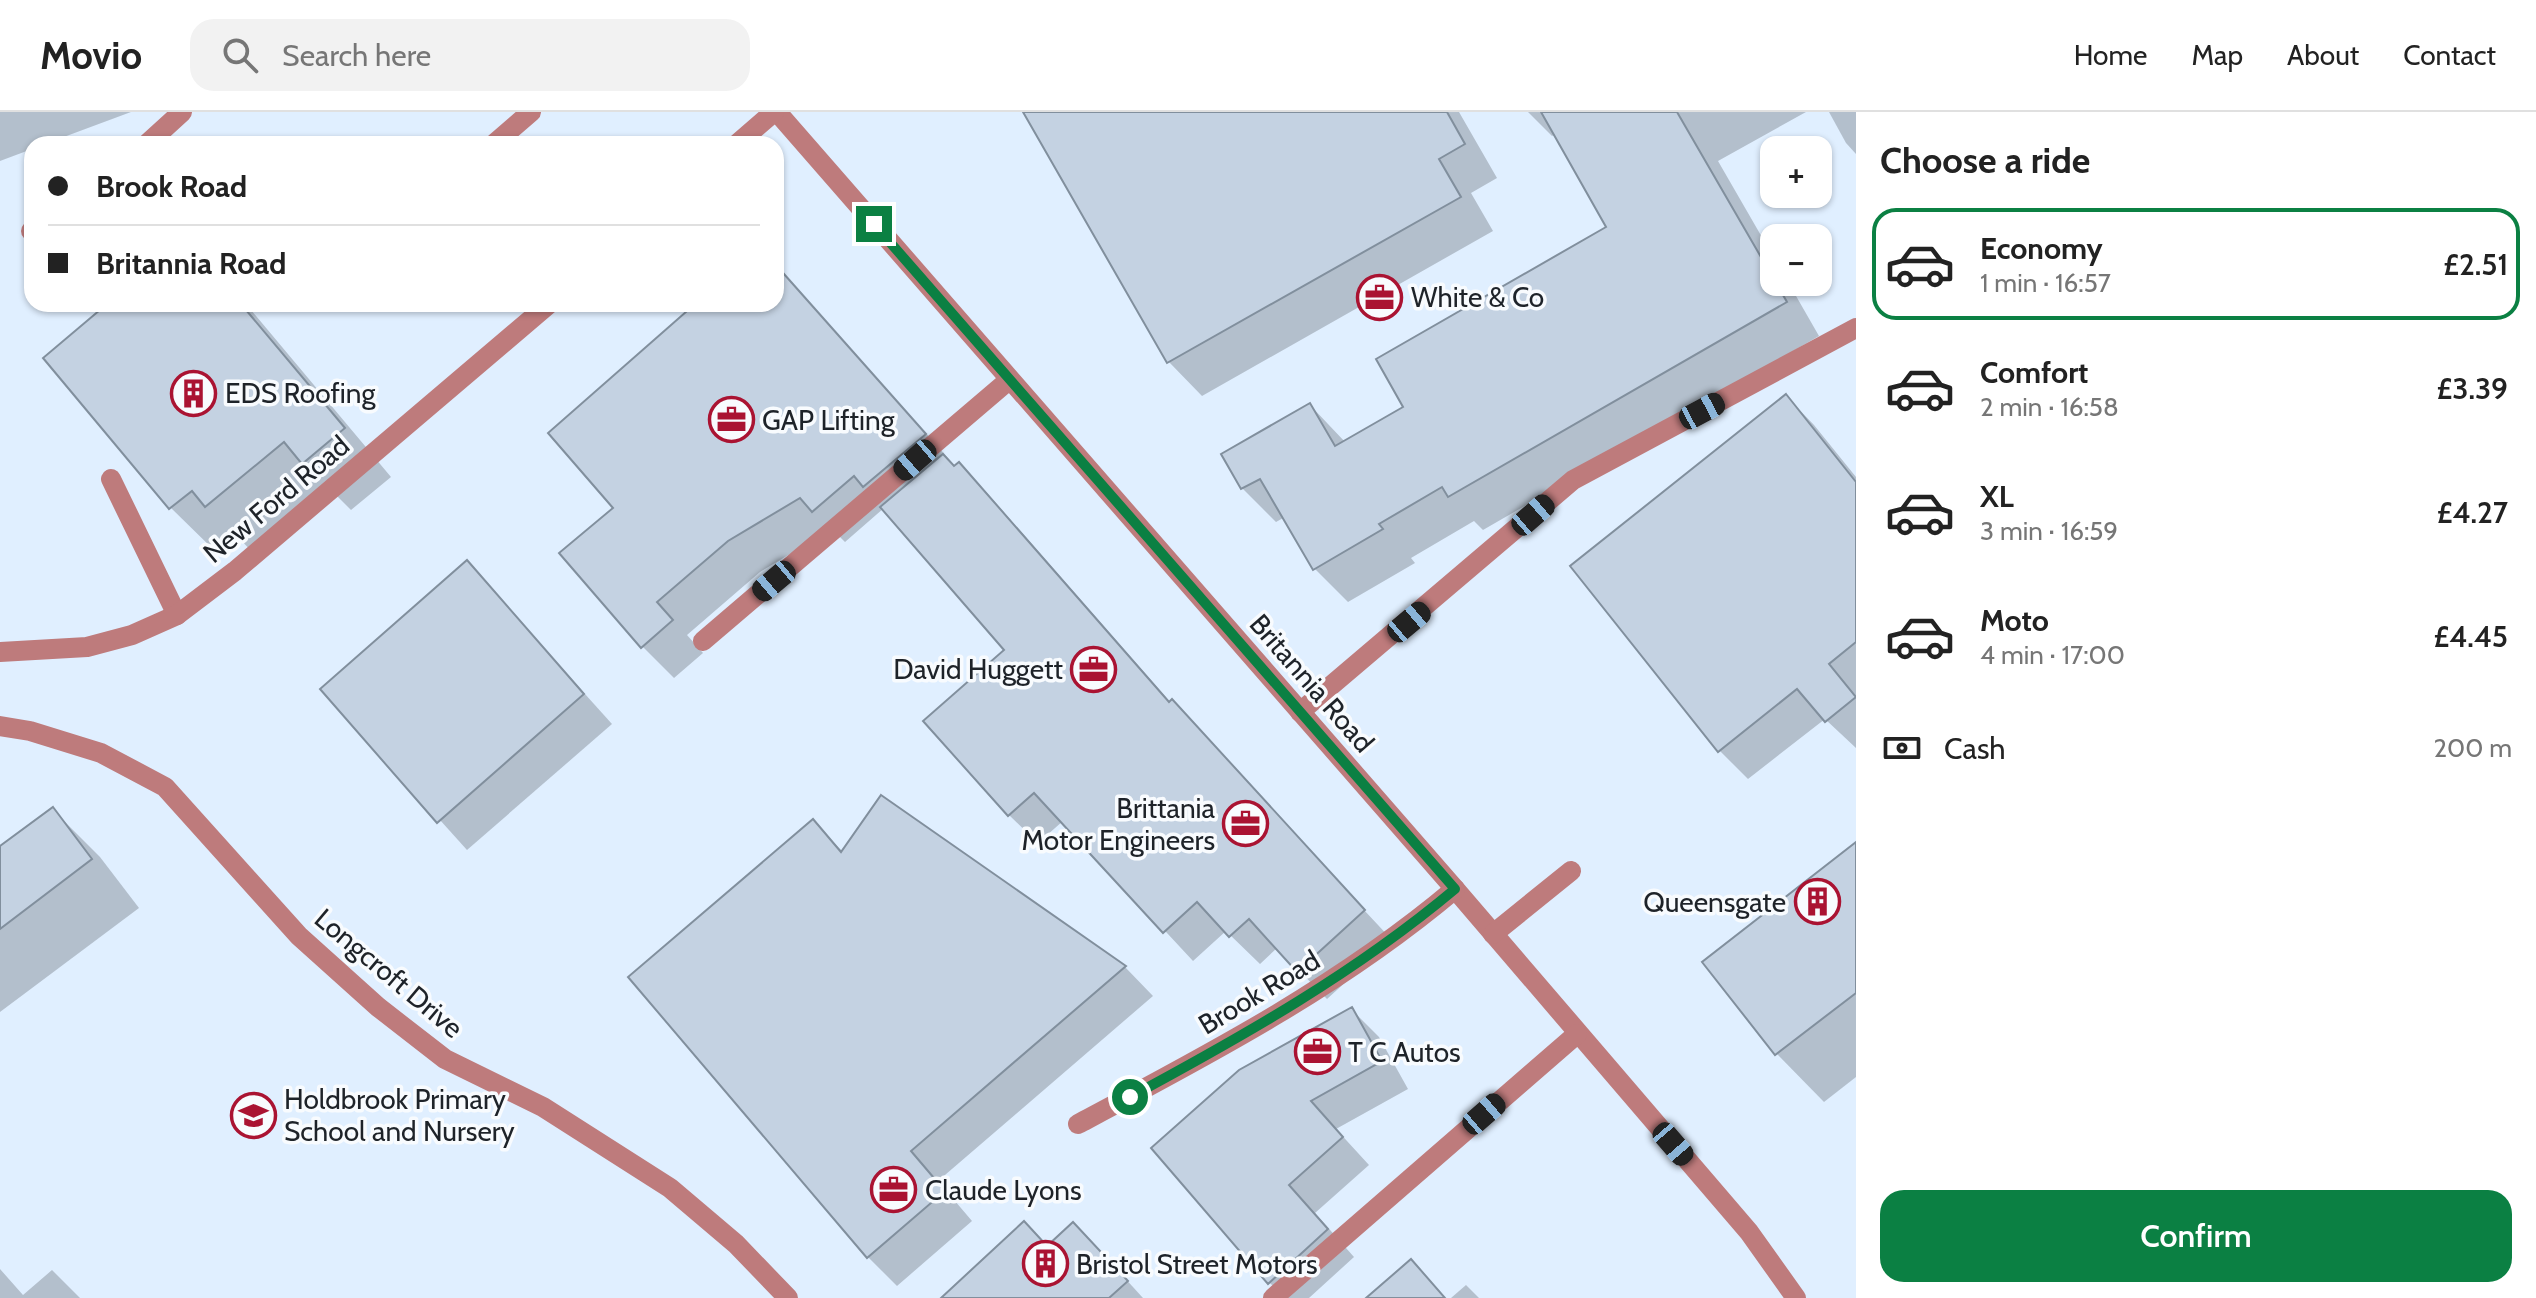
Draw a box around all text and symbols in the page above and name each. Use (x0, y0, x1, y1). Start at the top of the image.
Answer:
search box (190, 19, 750, 91)
text: Movio (40, 32, 142, 79)
icon: search (218, 33, 262, 77)
text: Search here (282, 37, 431, 74)
text: Home (2074, 38, 2147, 72)
text: Map (2191, 38, 2243, 72)
text: About (2287, 38, 2359, 72)
text: Contact (2403, 38, 2496, 72)
map controls (1760, 136, 1832, 296)
button: + (1760, 136, 1832, 208)
text: Choose a ride (1880, 138, 2090, 182)
text: Brook Road (96, 168, 247, 205)
route end (856, 206, 892, 242)
button: − (1760, 224, 1832, 296)
icon: car (1884, 228, 1956, 300)
text: Economy (1980, 230, 2103, 267)
text: Britannia Road (96, 245, 286, 282)
text: £2.51 (2443, 246, 2508, 283)
text: 1 min · 16:57 (1980, 267, 2111, 299)
office icon: White & Co (1356, 273, 1404, 321)
place label: White & Co (1411, 280, 1544, 314)
icon: car (1884, 352, 1956, 424)
text: Comfort (1980, 354, 2088, 391)
building icon: EDS Roofing (170, 369, 218, 417)
text: £3.39 (2437, 370, 2508, 407)
place label: EDS Roofing (225, 376, 376, 410)
car (1675, 389, 1729, 433)
text: 2 min · 16:58 (1980, 391, 2119, 423)
office icon: GAP Lifting (707, 396, 755, 444)
place label: GAP Lifting (762, 403, 896, 437)
street label: New Ford Road (196, 428, 356, 570)
car (889, 435, 941, 485)
icon: car (1884, 476, 1956, 548)
text: XL (1980, 478, 2014, 515)
car (1507, 490, 1559, 540)
text: £4.27 (2437, 494, 2508, 531)
text: 3 min · 16:59 (1980, 515, 2118, 547)
car (748, 556, 800, 606)
car (1383, 597, 1435, 647)
icon: car (1884, 600, 1956, 672)
text: Moto (1980, 602, 2049, 639)
street label: Britannia Road (1243, 607, 1381, 759)
text: £4.45 (2434, 618, 2508, 655)
text: 4 min · 17:00 (1980, 639, 2125, 671)
office icon: David Huggett (1070, 645, 1118, 693)
place label: David Huggett (893, 652, 1063, 686)
icon: cash (1880, 726, 1924, 770)
text: Cash (1944, 730, 2006, 767)
text: 200 m (2433, 732, 2512, 764)
place label: Brittania Motor Engineers (1021, 791, 1216, 857)
office icon: Brittania Motor Engineers (1222, 800, 1270, 848)
building icon: Queensgate (1793, 878, 1841, 926)
place label: Queensgate (1643, 885, 1786, 919)
street label: Longcroft Drive (308, 901, 470, 1045)
street label: Brook Road (1192, 943, 1326, 1041)
office icon: T C Autos (1293, 1028, 1341, 1076)
place label: T C Autos (1348, 1035, 1461, 1069)
route start (1112, 1079, 1148, 1115)
place label: Holdbrook Primary School and Nursery (284, 1082, 515, 1148)
car (1458, 1089, 1510, 1139)
school or university icon: Holdbrook Primary School and Nursery (229, 1091, 277, 1139)
car (1648, 1118, 1698, 1170)
office icon: Claude Lyons (870, 1166, 918, 1214)
place label: Claude Lyons (925, 1173, 1082, 1207)
button: Confirm (1880, 1190, 2512, 1282)
building icon: Bristol Street Motors (1021, 1240, 1069, 1288)
place label: Bristol Street Motors (1076, 1247, 1318, 1281)

